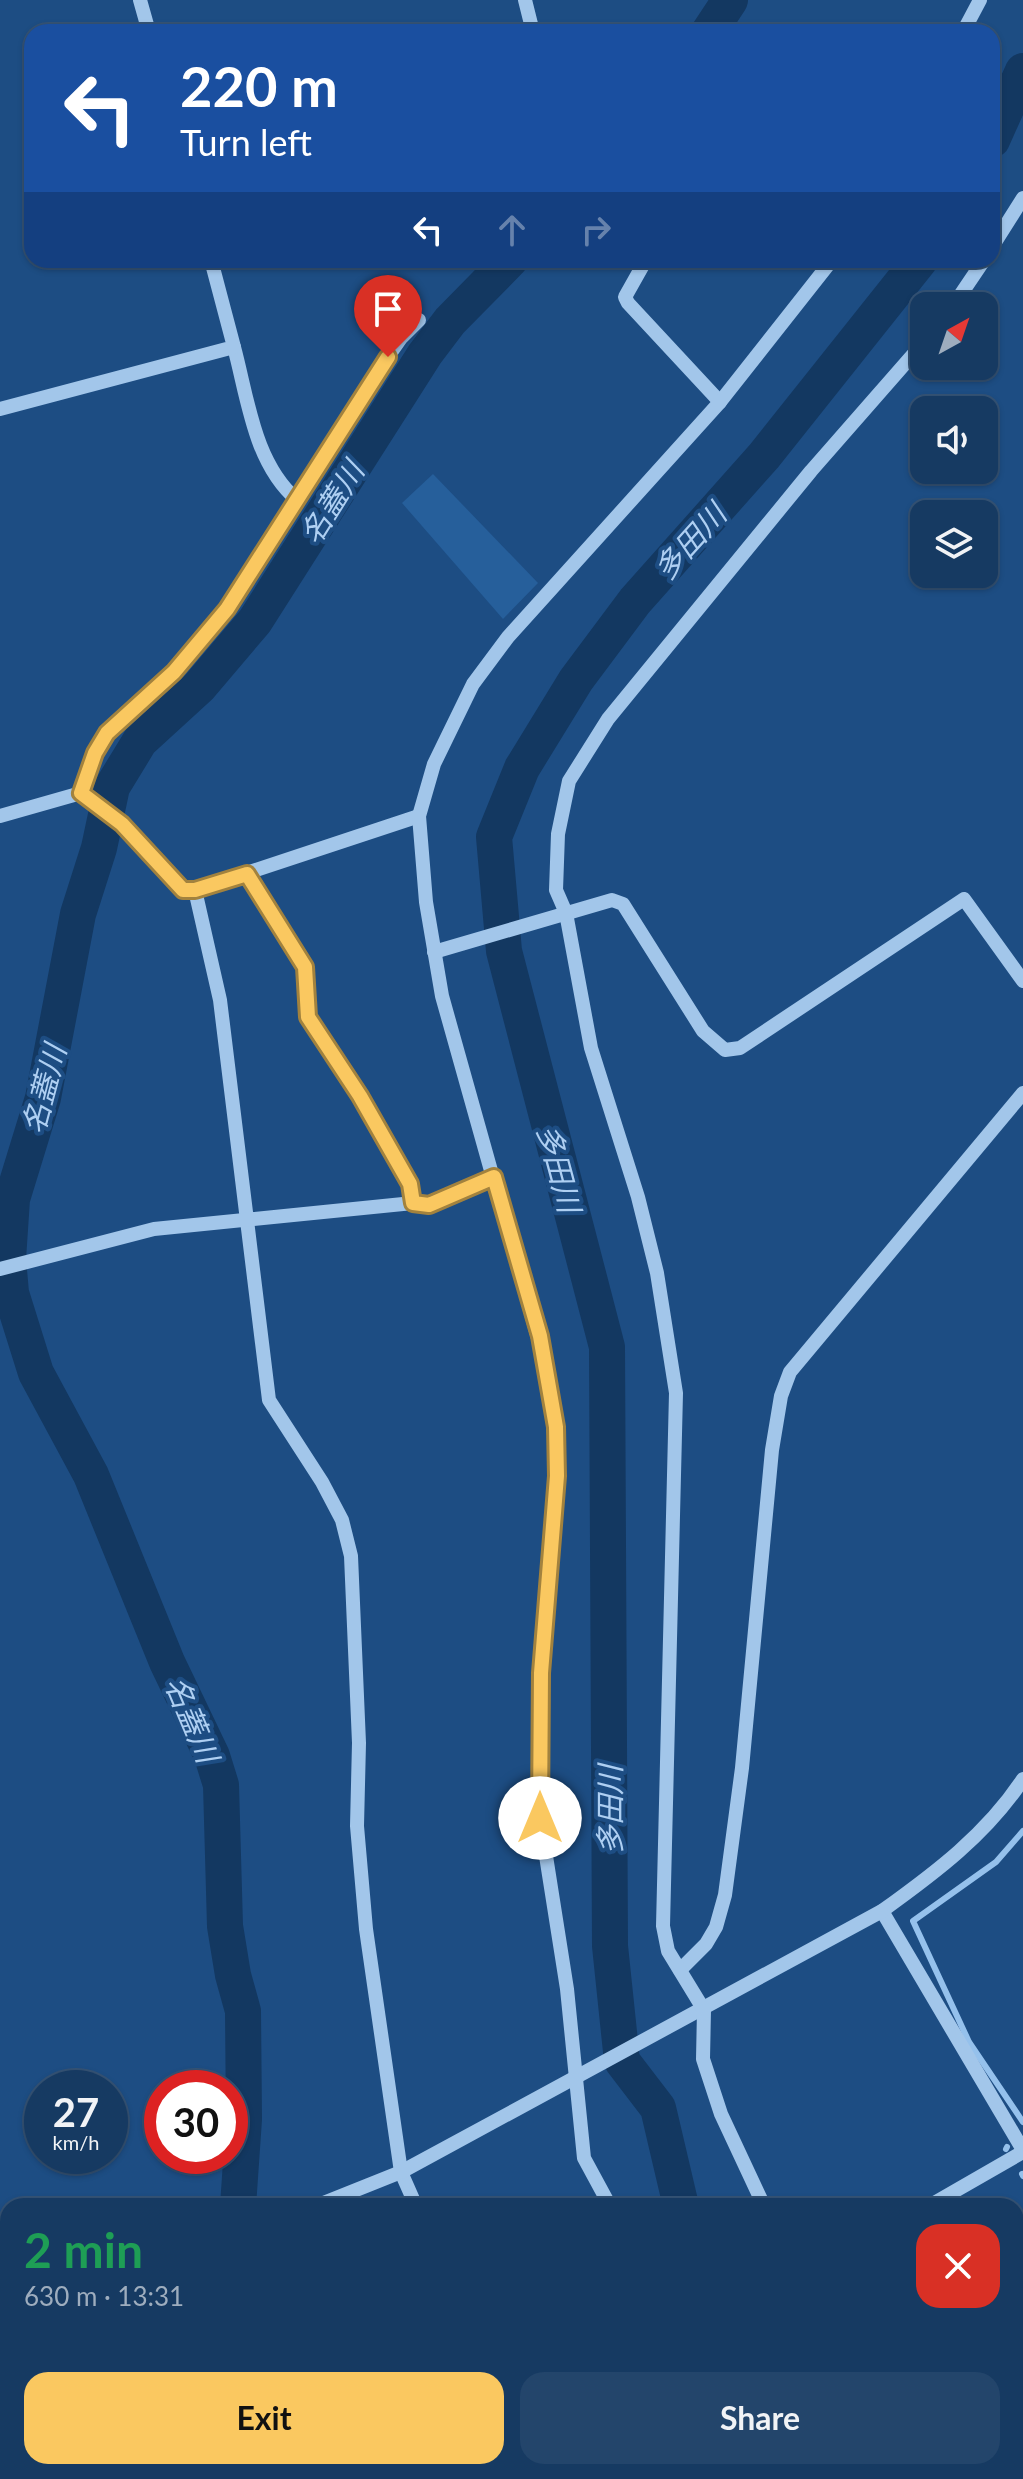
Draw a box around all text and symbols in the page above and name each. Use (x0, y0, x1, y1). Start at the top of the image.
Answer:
text: 220 m (180, 52, 338, 119)
icon: left (48, 56, 152, 160)
text: Turn left (180, 120, 312, 164)
icon: left (406, 208, 450, 252)
icon: ahead (490, 208, 534, 252)
icon: right (574, 208, 618, 252)
pin (354, 275, 422, 357)
icon: arrive (366, 287, 410, 331)
north arrow (910, 292, 998, 380)
map controls (910, 292, 998, 588)
button: sound (910, 396, 998, 484)
water label: 名蓋川 (292, 452, 372, 550)
water label: 多田川 (646, 493, 734, 586)
button: layers (910, 500, 998, 588)
water label: 名蓋川 (14, 1038, 73, 1137)
water label: 多田川 (531, 1120, 590, 1219)
water label: 名蓋川 (159, 1671, 228, 1770)
water label: 多田川 (591, 1762, 627, 1855)
position arrow (498, 1776, 582, 1860)
speed limit sign: 30 (144, 2070, 248, 2174)
text: 27 (53, 2088, 99, 2136)
text: km/h (53, 2130, 99, 2154)
text: 2 min (24, 2221, 143, 2278)
button: close (916, 2224, 1000, 2308)
text: 630 m · 13:31 (24, 2280, 184, 2312)
button: Exit (24, 2372, 504, 2464)
button: Share (520, 2372, 1000, 2464)

